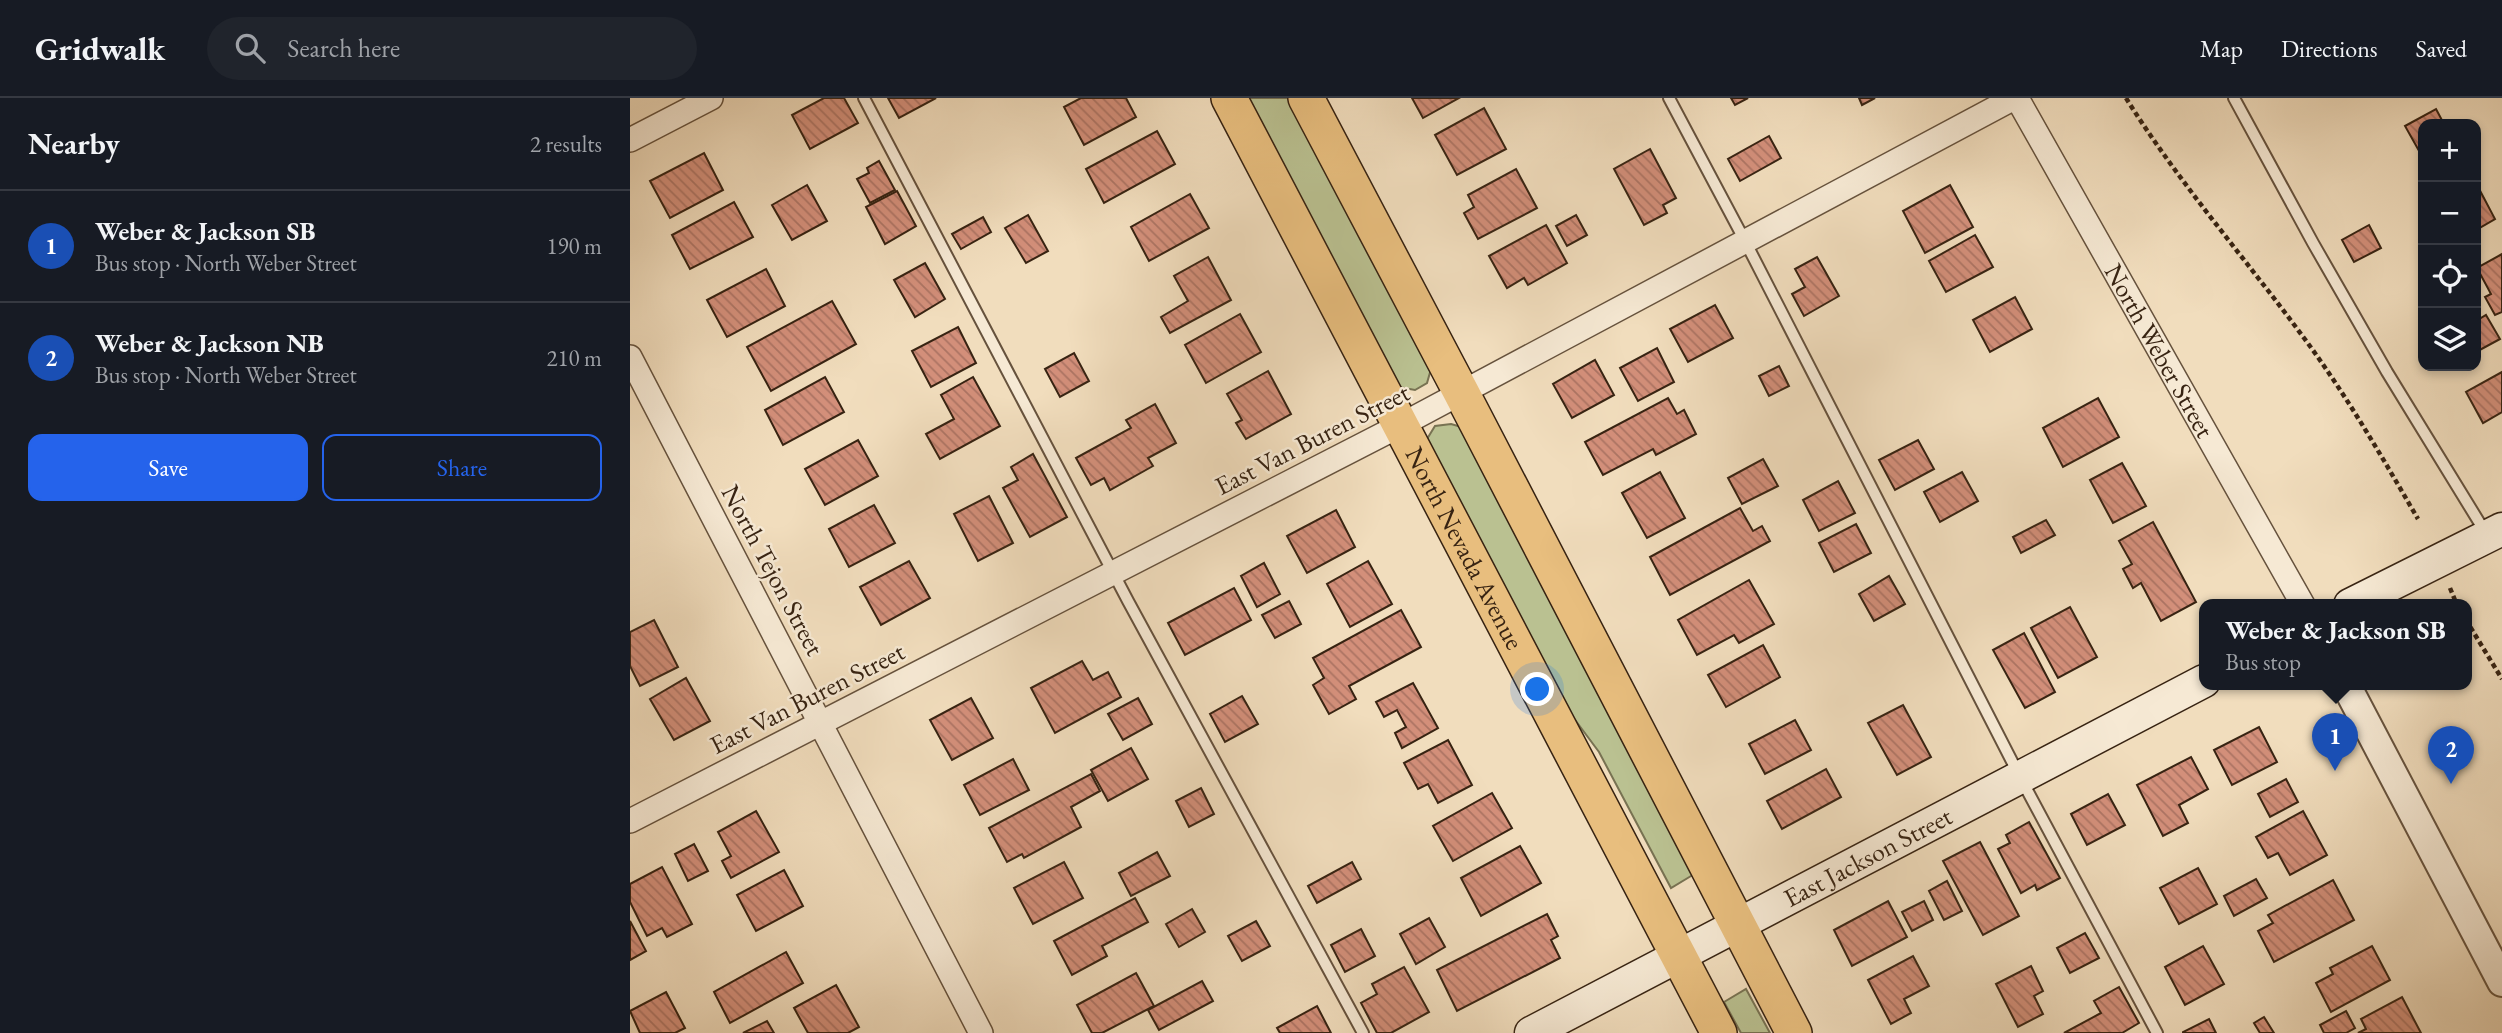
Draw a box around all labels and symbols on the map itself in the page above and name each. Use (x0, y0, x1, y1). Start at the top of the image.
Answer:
street label: North Weber Street (2097, 257, 2222, 444)
street label: East Van Buren Street (1209, 375, 1415, 503)
street label: North Nevada Avenue (1398, 441, 1532, 655)
street label: North Tejon Street (714, 479, 832, 661)
street label: East Van Buren Street (704, 634, 910, 762)
your location (1520, 672, 1554, 706)
pin: 1 (2312, 713, 2358, 771)
pin: 2 (2428, 726, 2474, 784)
street label: East Jackson Street (1778, 799, 1958, 915)

